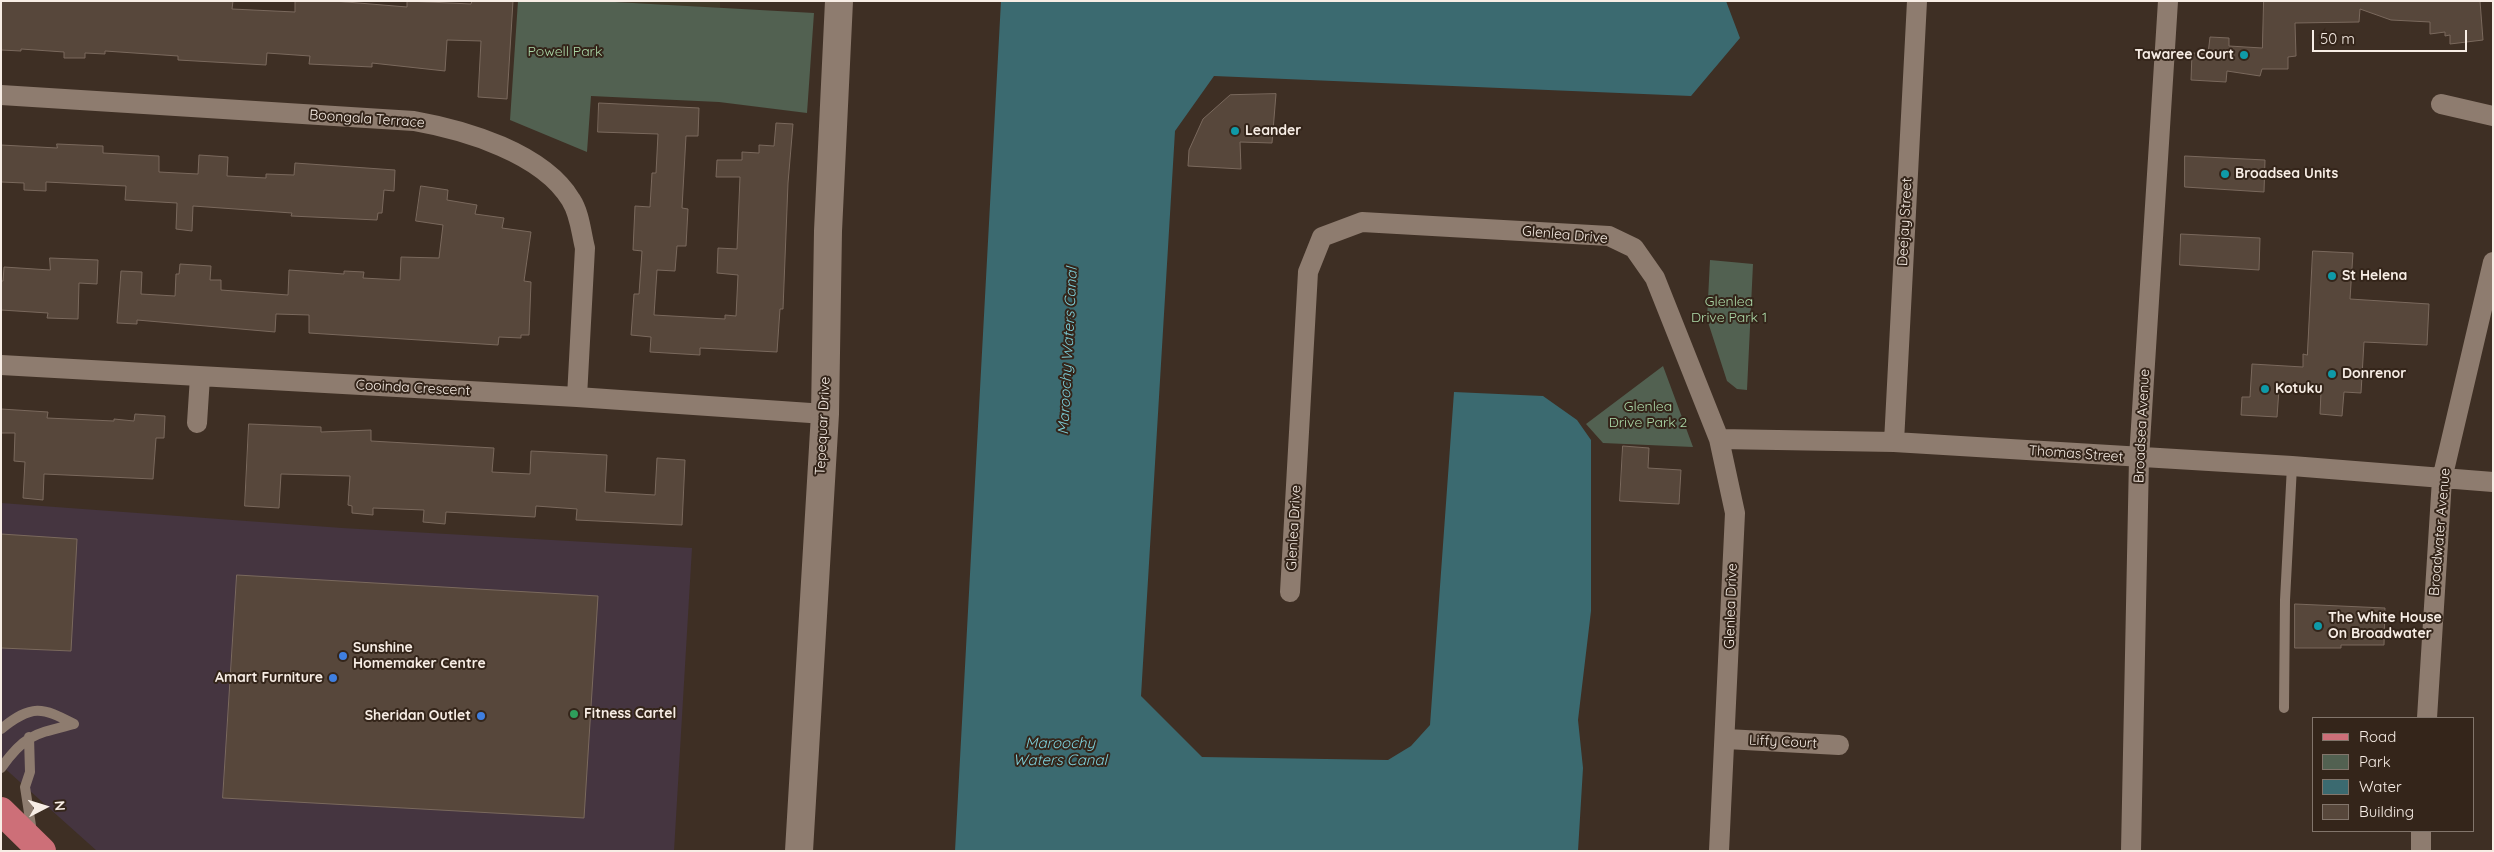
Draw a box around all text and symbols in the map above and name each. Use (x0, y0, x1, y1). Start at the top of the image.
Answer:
scale bar (2314, 20, 2469, 52)
text: 50 m (2320, 29, 2355, 48)
park label: Powell Park (528, 44, 602, 60)
place label: Tawaree Court (2135, 47, 2234, 63)
marker: Tawaree Court (2238, 49, 2250, 61)
street label: Boongala Terrace (309, 107, 425, 131)
place label: Leander (1245, 123, 1301, 139)
marker: Leander (1229, 125, 1241, 137)
place label: Broadsea Units (2235, 166, 2338, 182)
marker: Broadsea Units (2219, 168, 2231, 180)
street label: Deejay Street (1894, 177, 1916, 267)
street label: Glenlea Drive (1522, 223, 1608, 247)
water label: Maroochy Waters Canal (1055, 267, 1081, 435)
place label: St Helena (2342, 268, 2407, 284)
marker: St Helena (2326, 270, 2338, 282)
park label: Glenlea Drive Park 1 (1691, 294, 1767, 326)
place label: Donrenor (2342, 366, 2406, 382)
street label: Broadsea Avenue (2131, 368, 2153, 484)
marker: Donrenor (2326, 368, 2338, 380)
street label: Tepequar Drive (812, 376, 834, 476)
street label: Cooinda Crescent (355, 377, 471, 399)
place label: Kotuku (2275, 381, 2323, 397)
marker: Kotuku (2259, 383, 2271, 395)
park label: Glenlea Drive Park 2 (1609, 399, 1687, 432)
street label: Thomas Street (2028, 442, 2124, 466)
street label: Broadwater Avenue (2426, 467, 2454, 597)
street label: Glenlea Drive (1283, 485, 1305, 571)
street label: Glenlea Drive (1721, 563, 1741, 649)
place label: The White House On Broadwater (2328, 610, 2442, 642)
marker: The White House On Broadwater (2312, 620, 2324, 632)
place label: Sunshine Homemaker Centre (353, 640, 486, 672)
marker: Sunshine Homemaker Centre (337, 650, 349, 662)
place label: Amart Furniture (215, 670, 323, 686)
marker: Amart Furniture (327, 672, 339, 684)
place label: Fitness Cartel (584, 706, 676, 722)
place label: Sheridan Outlet (365, 708, 471, 724)
marker: Fitness Cartel (568, 708, 580, 720)
marker: Sheridan Outlet (475, 710, 487, 722)
legend (2312, 717, 2474, 832)
text: Road (2359, 727, 2396, 746)
street label: Liffy Court (1749, 732, 1817, 752)
water label: Maroochy Waters Canal (1013, 734, 1107, 769)
text: Park (2359, 752, 2391, 771)
text: Water (2359, 777, 2402, 796)
north arrow (20, 782, 70, 832)
text: N (51, 800, 69, 812)
text: Building (2359, 802, 2414, 821)

